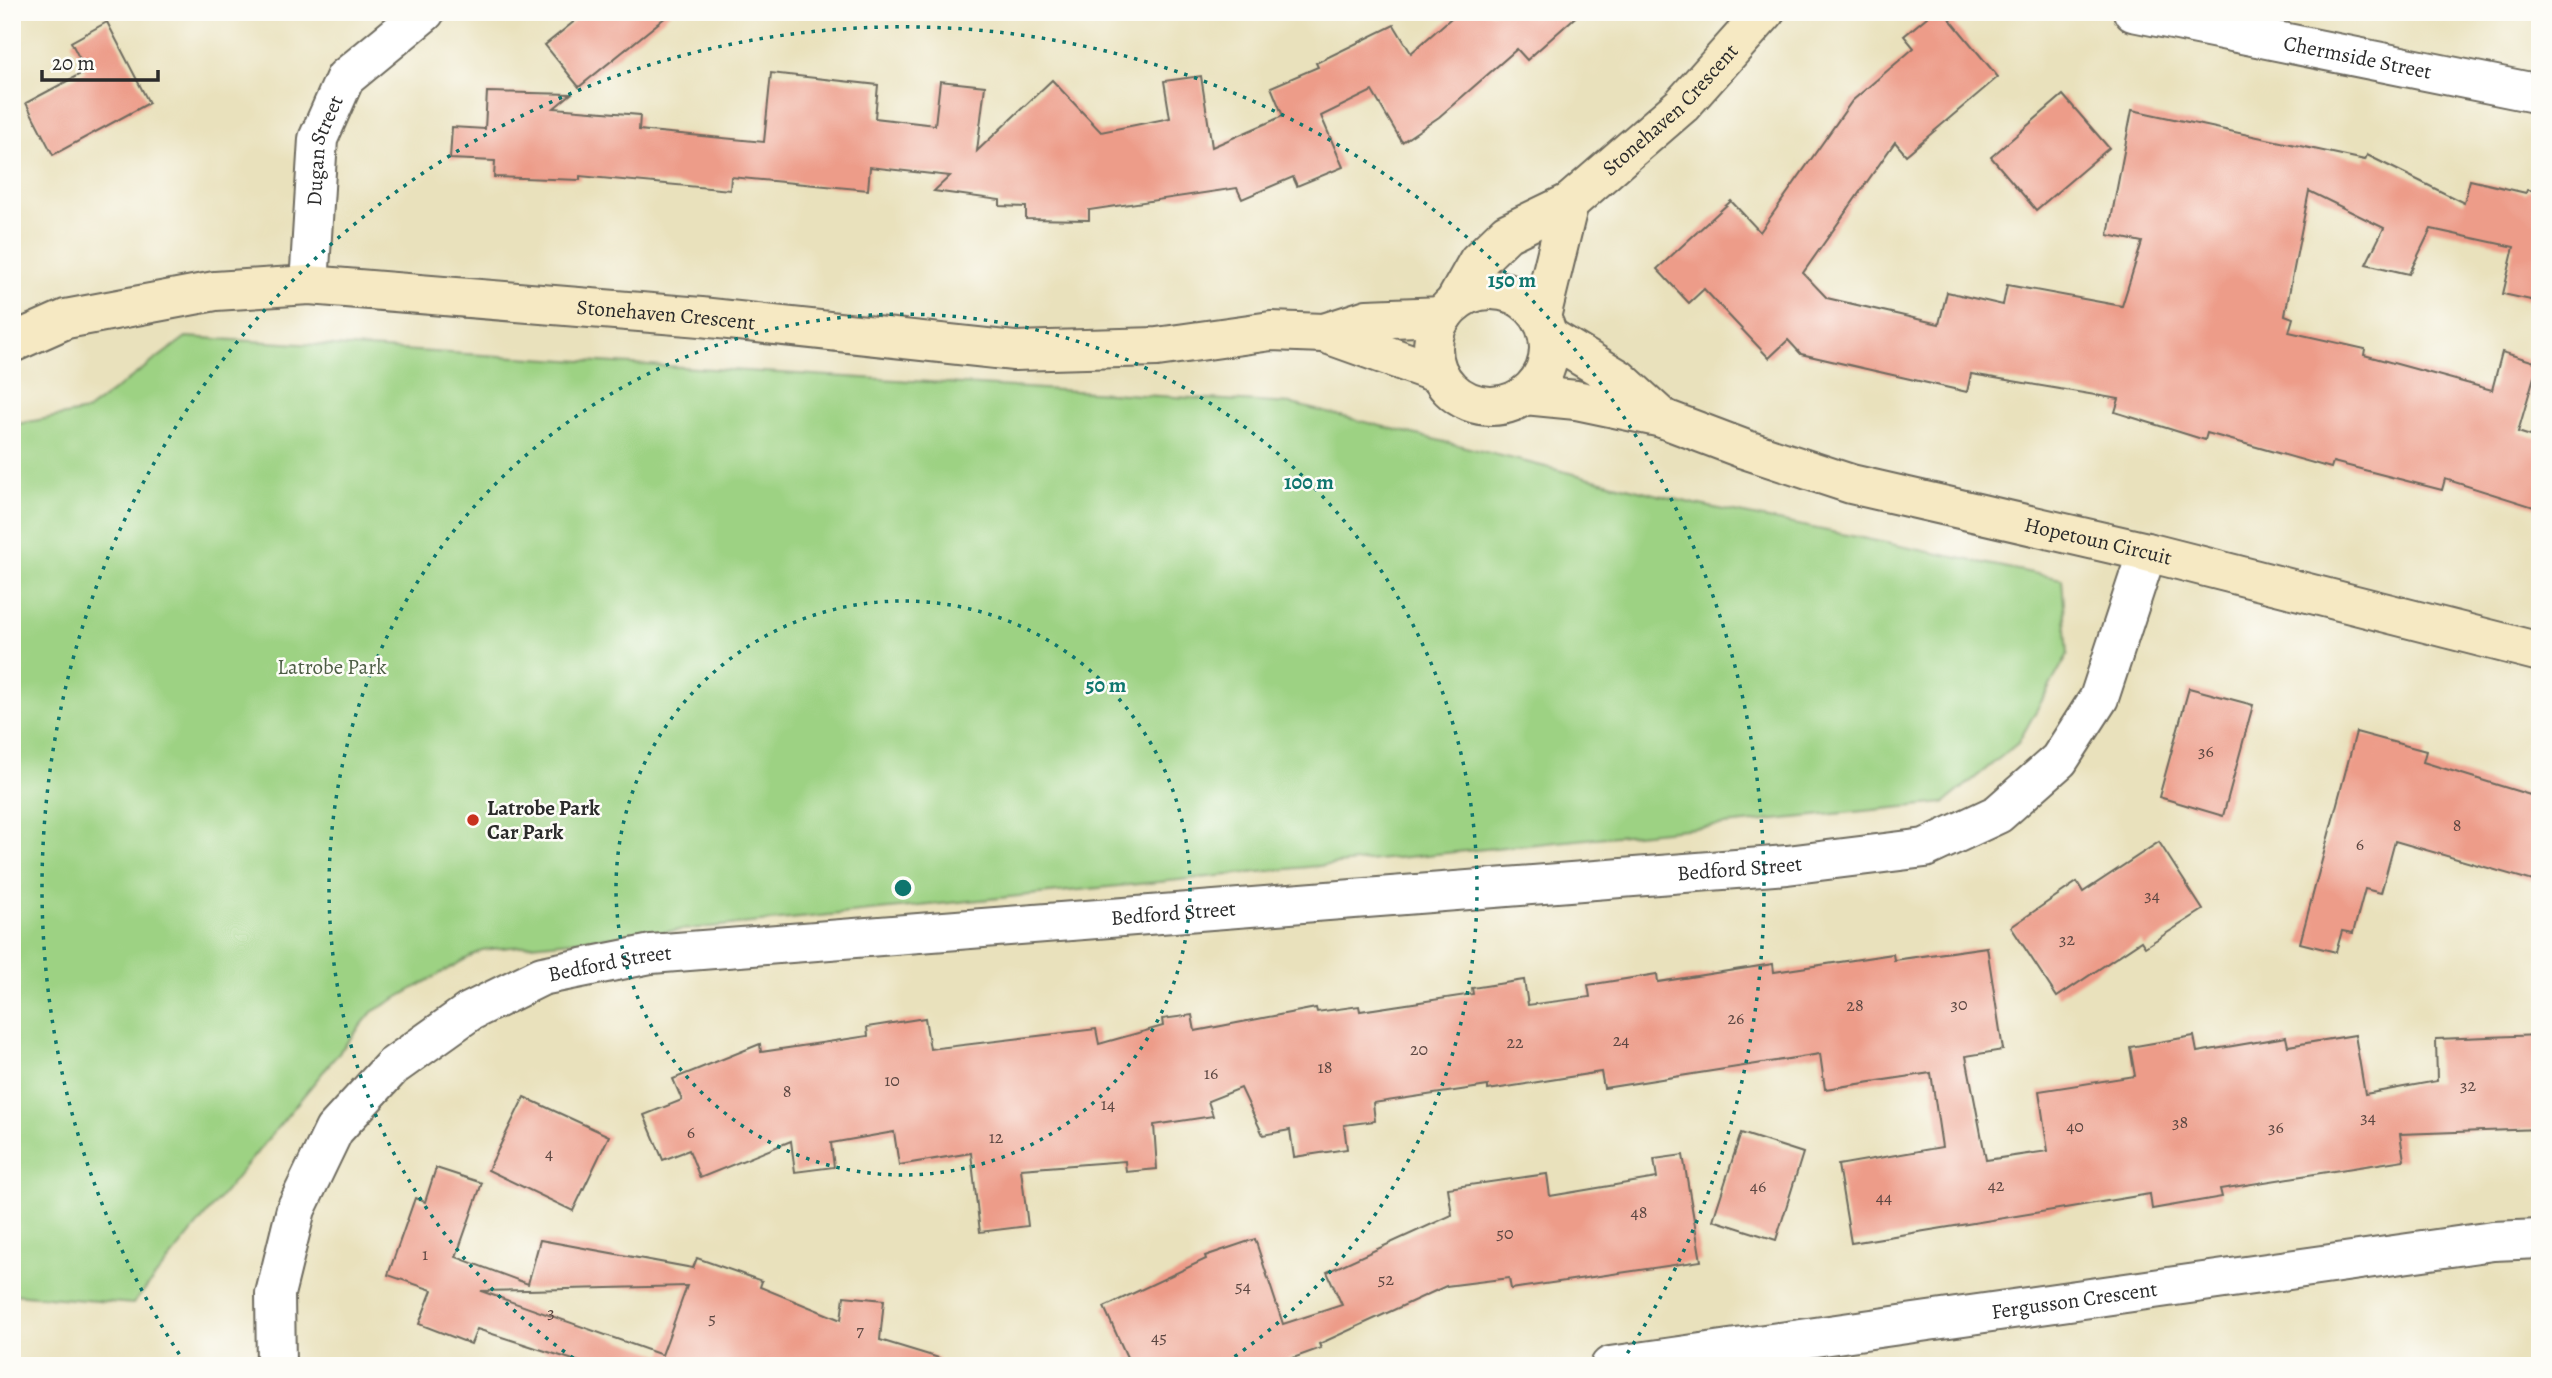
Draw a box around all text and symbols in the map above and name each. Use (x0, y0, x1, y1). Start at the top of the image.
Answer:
street label: Chermside Street (2281, 29, 2434, 86)
scale bar (42, 38, 158, 82)
street label: Stonehaven Crescent (1596, 38, 1744, 182)
text: 20 m (52, 49, 95, 77)
street label: Dugan Street (300, 91, 350, 207)
text: 150 m (1488, 266, 1537, 294)
street label: Stonehaven Crescent (576, 293, 757, 337)
text: 100 m (1284, 468, 1334, 496)
street label: Hopetoun Circuit (2022, 510, 2175, 572)
park label: Latrobe Park (277, 653, 387, 681)
text: 50 m (1086, 671, 1127, 699)
house number: 36 (2198, 739, 2214, 763)
place label: Latrobe Park Car Park (487, 794, 600, 846)
marker: Latrobe Park Car Park (465, 812, 481, 828)
house number: 8 (2453, 813, 2461, 837)
house number: 6 (2356, 832, 2364, 856)
street label: Bedford Street (1676, 849, 1804, 888)
centre of rings (891, 876, 915, 900)
house number: 34 (2144, 883, 2160, 907)
street label: Bedford Street (1110, 894, 1237, 932)
house number: 32 (2059, 927, 2075, 951)
street label: Bedford Street (546, 938, 673, 988)
house number: 30 (1950, 992, 1968, 1016)
house number: 28 (1846, 993, 1864, 1017)
house number: 26 (1728, 1006, 1744, 1030)
house number: 24 (1613, 1028, 1629, 1052)
house number: 22 (1506, 1030, 1524, 1054)
house number: 20 (1410, 1037, 1428, 1061)
house number: 18 (1318, 1055, 1332, 1079)
house number: 16 (1204, 1061, 1218, 1085)
house number: 10 (884, 1068, 900, 1092)
house number: 32 (2460, 1073, 2476, 1097)
house number: 8 (783, 1079, 791, 1103)
house number: 14 (1101, 1092, 1115, 1116)
house number: 34 (2360, 1105, 2376, 1129)
house number: 38 (2172, 1110, 2188, 1134)
house number: 40 (2066, 1114, 2084, 1138)
house number: 36 (2268, 1115, 2284, 1139)
house number: 6 (687, 1120, 695, 1144)
house number: 12 (989, 1125, 1004, 1149)
house number: 4 (545, 1141, 553, 1165)
house number: 42 (1988, 1173, 2005, 1197)
house number: 46 (1750, 1174, 1766, 1198)
house number: 44 (1876, 1185, 1892, 1209)
house number: 48 (1631, 1200, 1647, 1224)
house number: 50 (1496, 1221, 1514, 1245)
house number: 1 (422, 1242, 428, 1266)
house number: 52 (1378, 1267, 1395, 1291)
house number: 54 (1235, 1274, 1251, 1298)
street label: Fergusson Crescent (1990, 1275, 2159, 1326)
house number: 3 (547, 1300, 555, 1324)
house number: 5 (708, 1306, 716, 1330)
house number: 7 (856, 1318, 864, 1342)
house number: 45 (1151, 1325, 1167, 1349)

